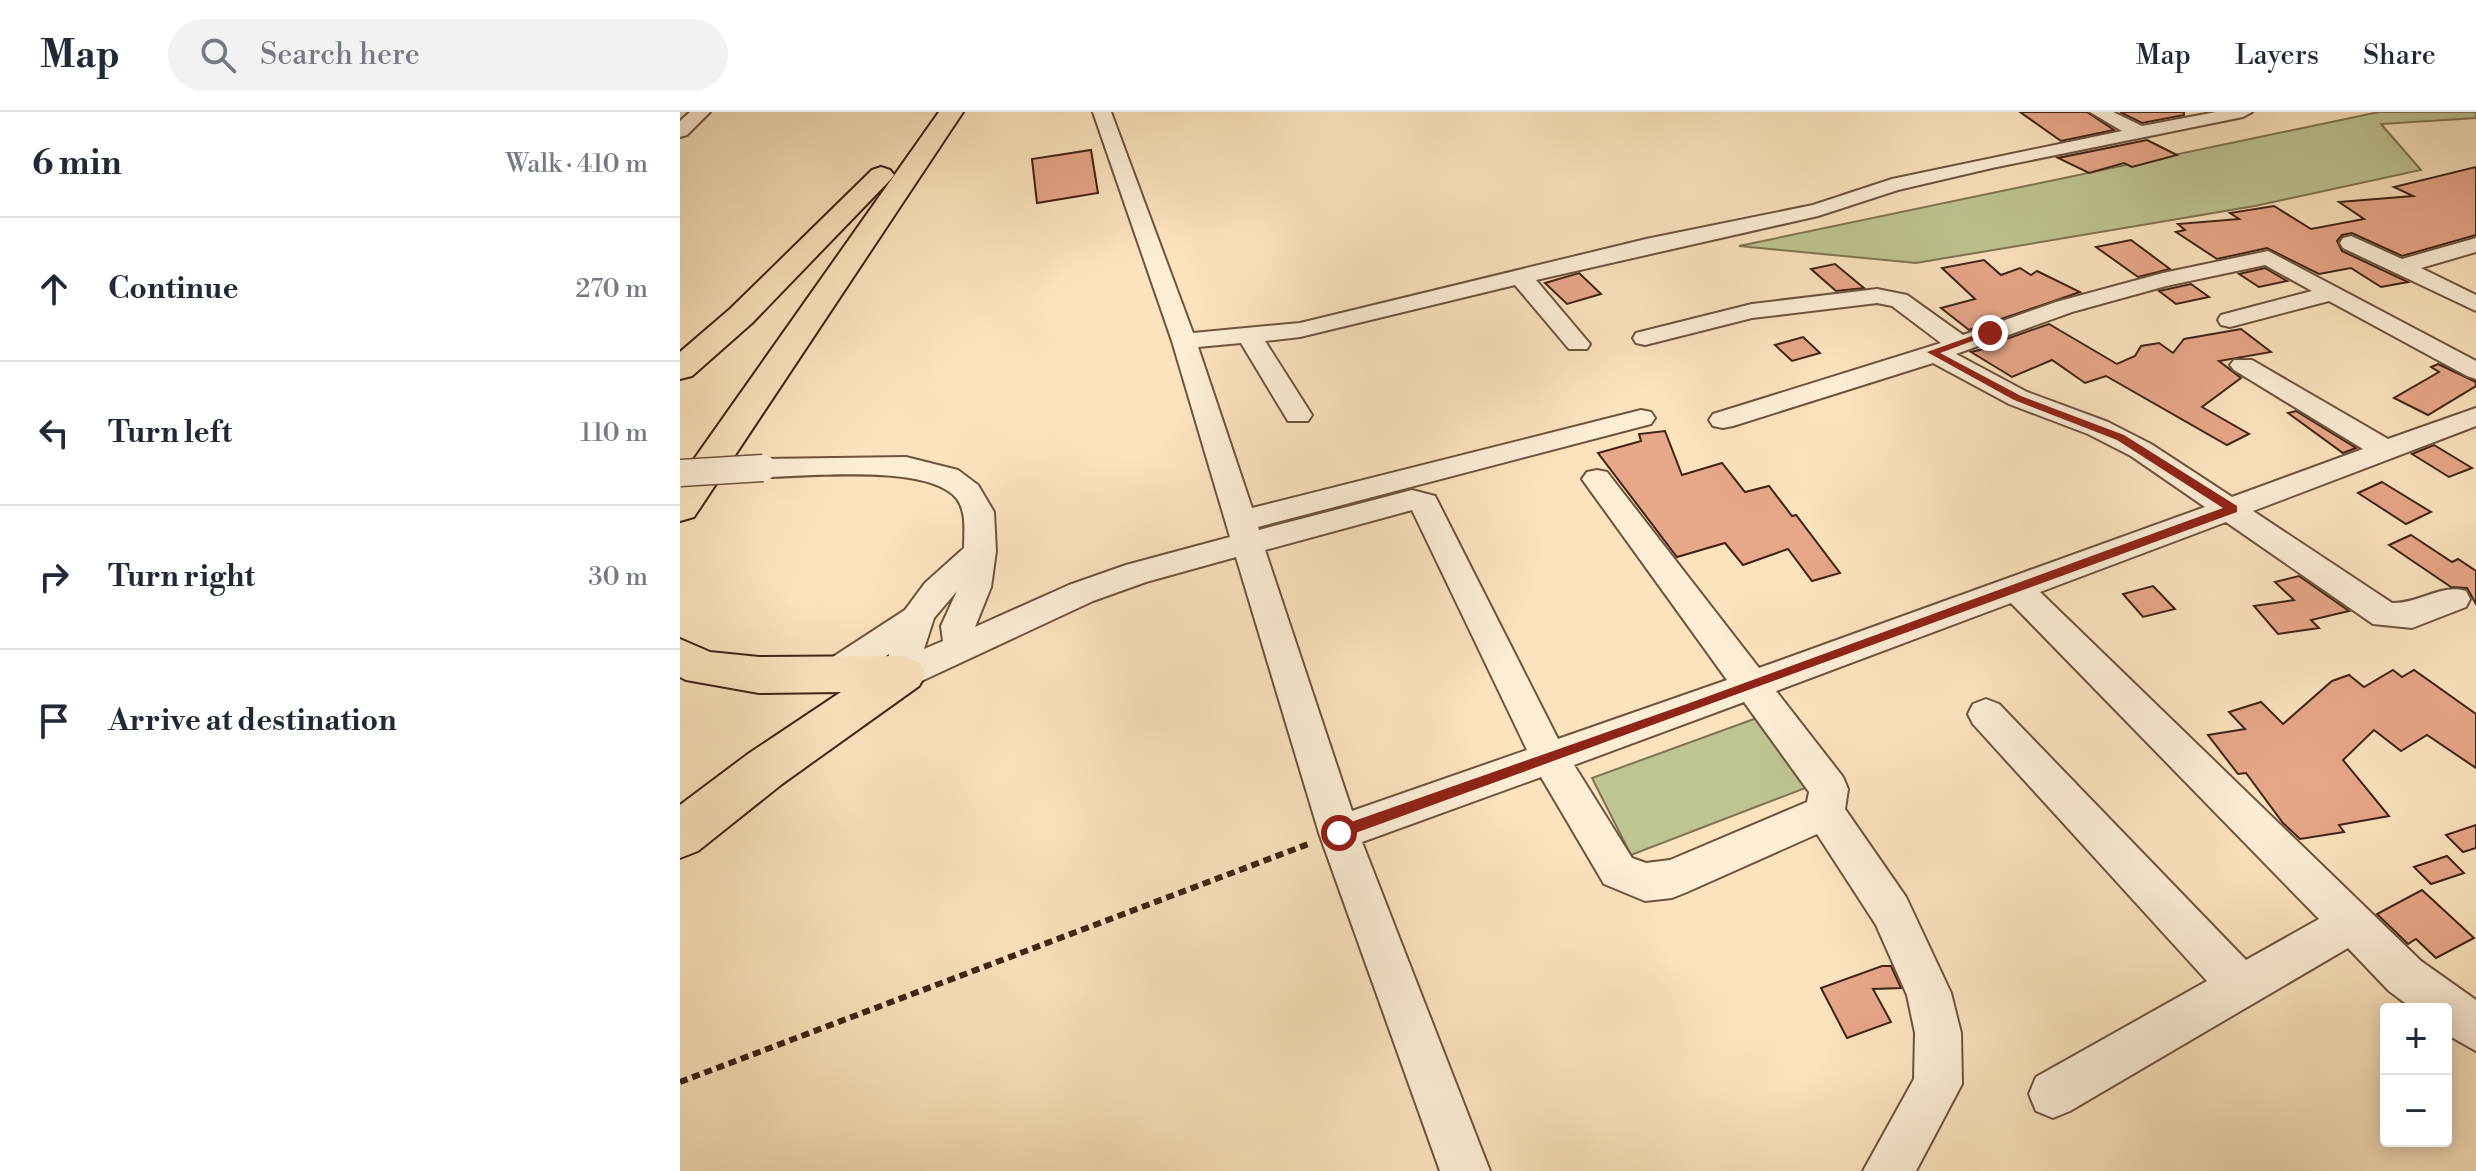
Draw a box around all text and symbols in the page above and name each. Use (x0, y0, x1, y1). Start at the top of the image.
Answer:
search box (168, 19, 728, 91)
text: Map (40, 32, 120, 79)
icon: search (196, 33, 240, 77)
text: Search here (260, 36, 420, 74)
text: Map (2136, 38, 2191, 73)
text: Layers (2235, 38, 2319, 73)
text: Share (2363, 38, 2436, 73)
text: 6 min (32, 143, 122, 185)
text: Walk · 410 m (505, 148, 648, 180)
icon: ahead (32, 267, 76, 311)
text: Continue (108, 270, 239, 308)
text: 270 m (575, 273, 648, 305)
route end (1972, 315, 2008, 351)
icon: left (32, 411, 76, 455)
text: Turn left (108, 414, 232, 452)
text: 110 m (580, 417, 648, 449)
icon: right (32, 555, 76, 599)
text: Turn right (108, 558, 255, 596)
text: 30 m (588, 561, 648, 593)
icon: arrive (32, 699, 76, 743)
text: Arrive at destination (108, 702, 397, 740)
route start (1321, 815, 1357, 851)
map controls (2380, 1003, 2452, 1147)
button: + (2380, 1003, 2452, 1075)
button: − (2380, 1075, 2452, 1147)

